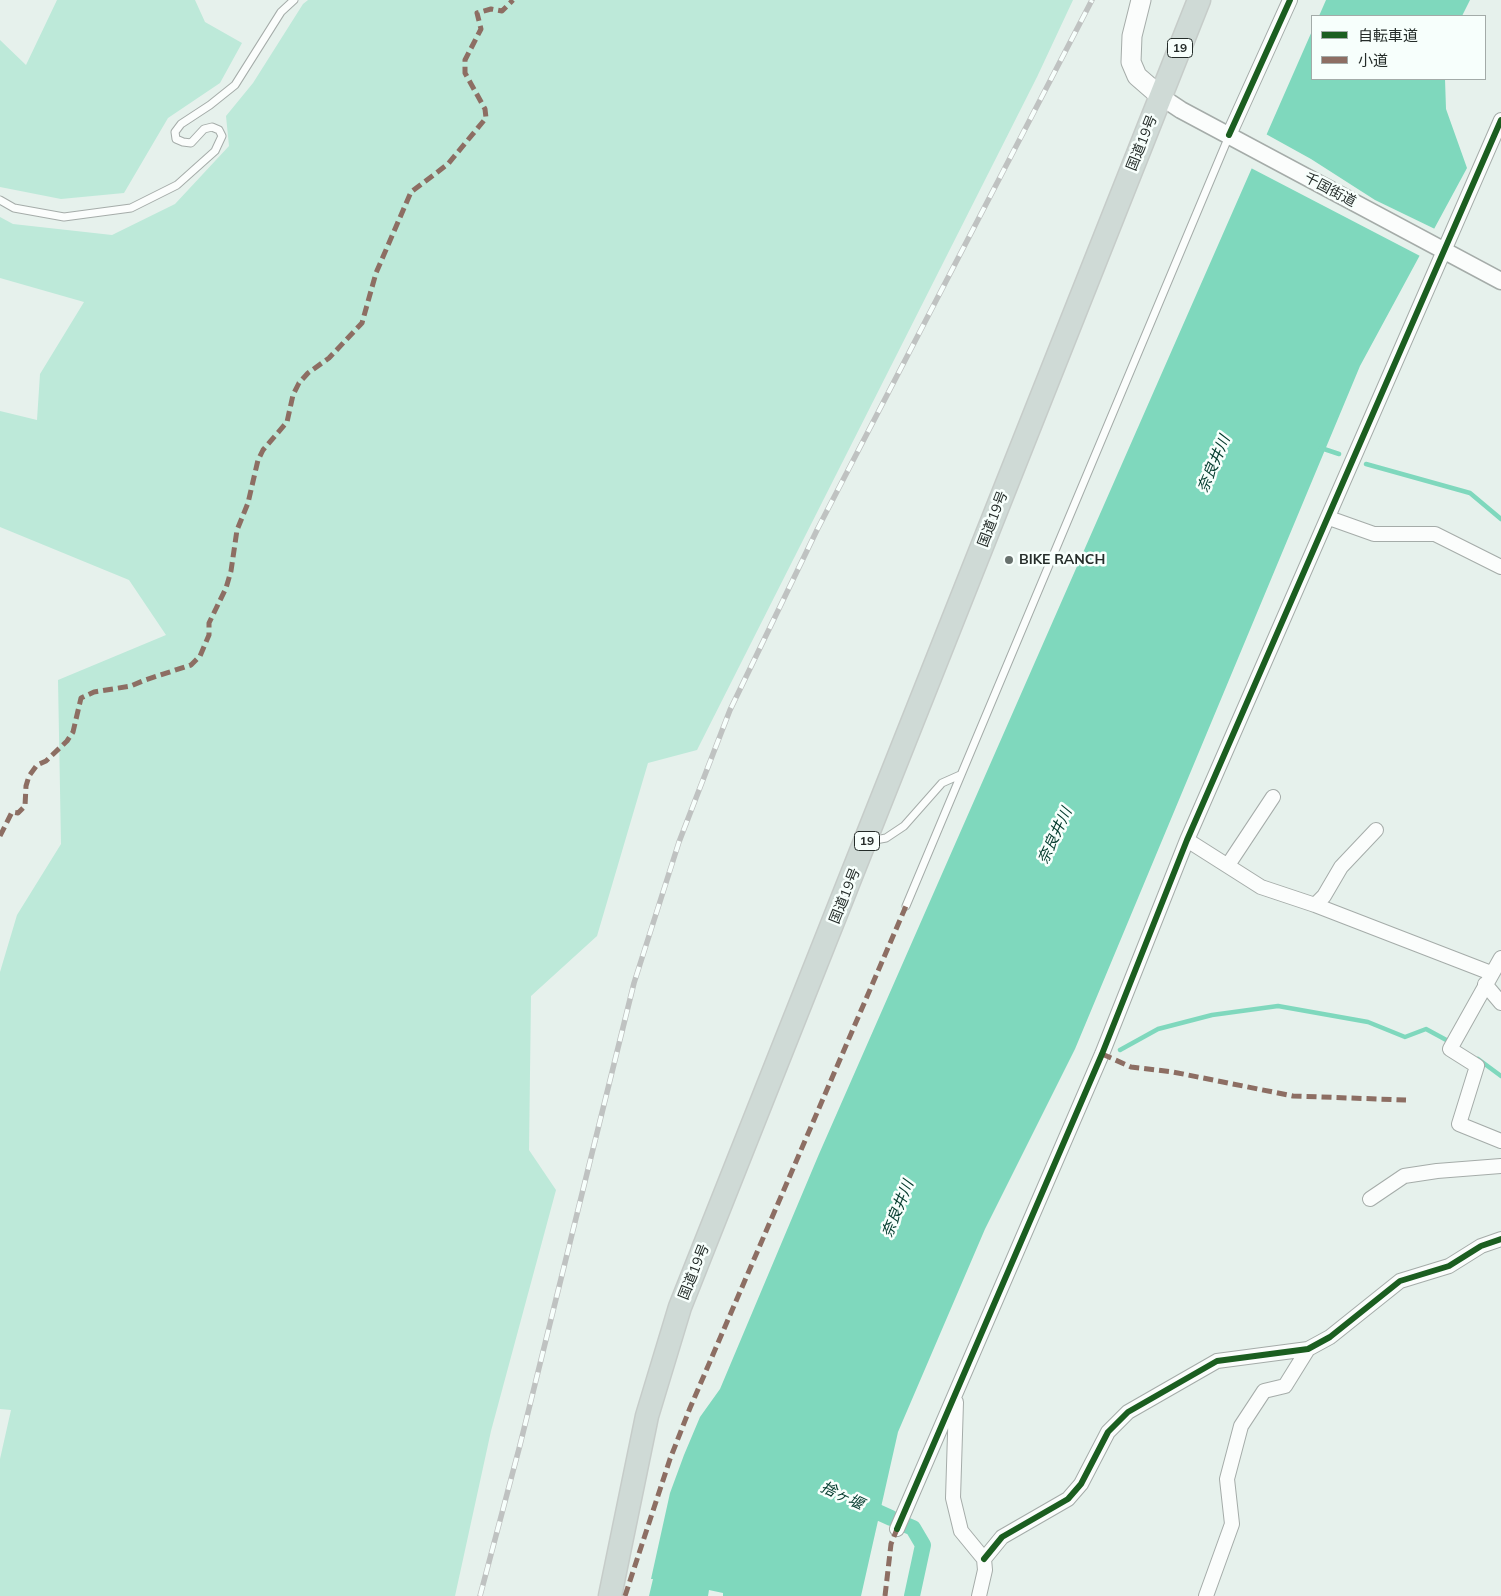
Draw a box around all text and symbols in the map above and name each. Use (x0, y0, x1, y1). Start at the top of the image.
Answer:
legend (1311, 15, 1486, 80)
text: 自転車道 (1358, 26, 1418, 45)
road number: 19 (1168, 38, 1192, 58)
text: 小道 (1358, 51, 1388, 70)
street label: 国道19号 (1123, 113, 1161, 173)
street label: 千国街道 (1301, 169, 1359, 211)
water label: 奈良井川 (1194, 433, 1234, 495)
street label: 国道19号 (975, 489, 1011, 549)
place label: BIKE RANCH (1019, 552, 1105, 568)
marker: BIKE RANCH (1003, 554, 1015, 566)
water label: 奈良井川 (1034, 805, 1076, 867)
road number: 19 (854, 831, 880, 850)
street label: 国道19号 (826, 866, 864, 926)
water label: 奈良井川 (878, 1178, 918, 1240)
street label: 国道19号 (675, 1242, 713, 1302)
water label: 捨ヶ堰 (818, 1478, 866, 1514)

